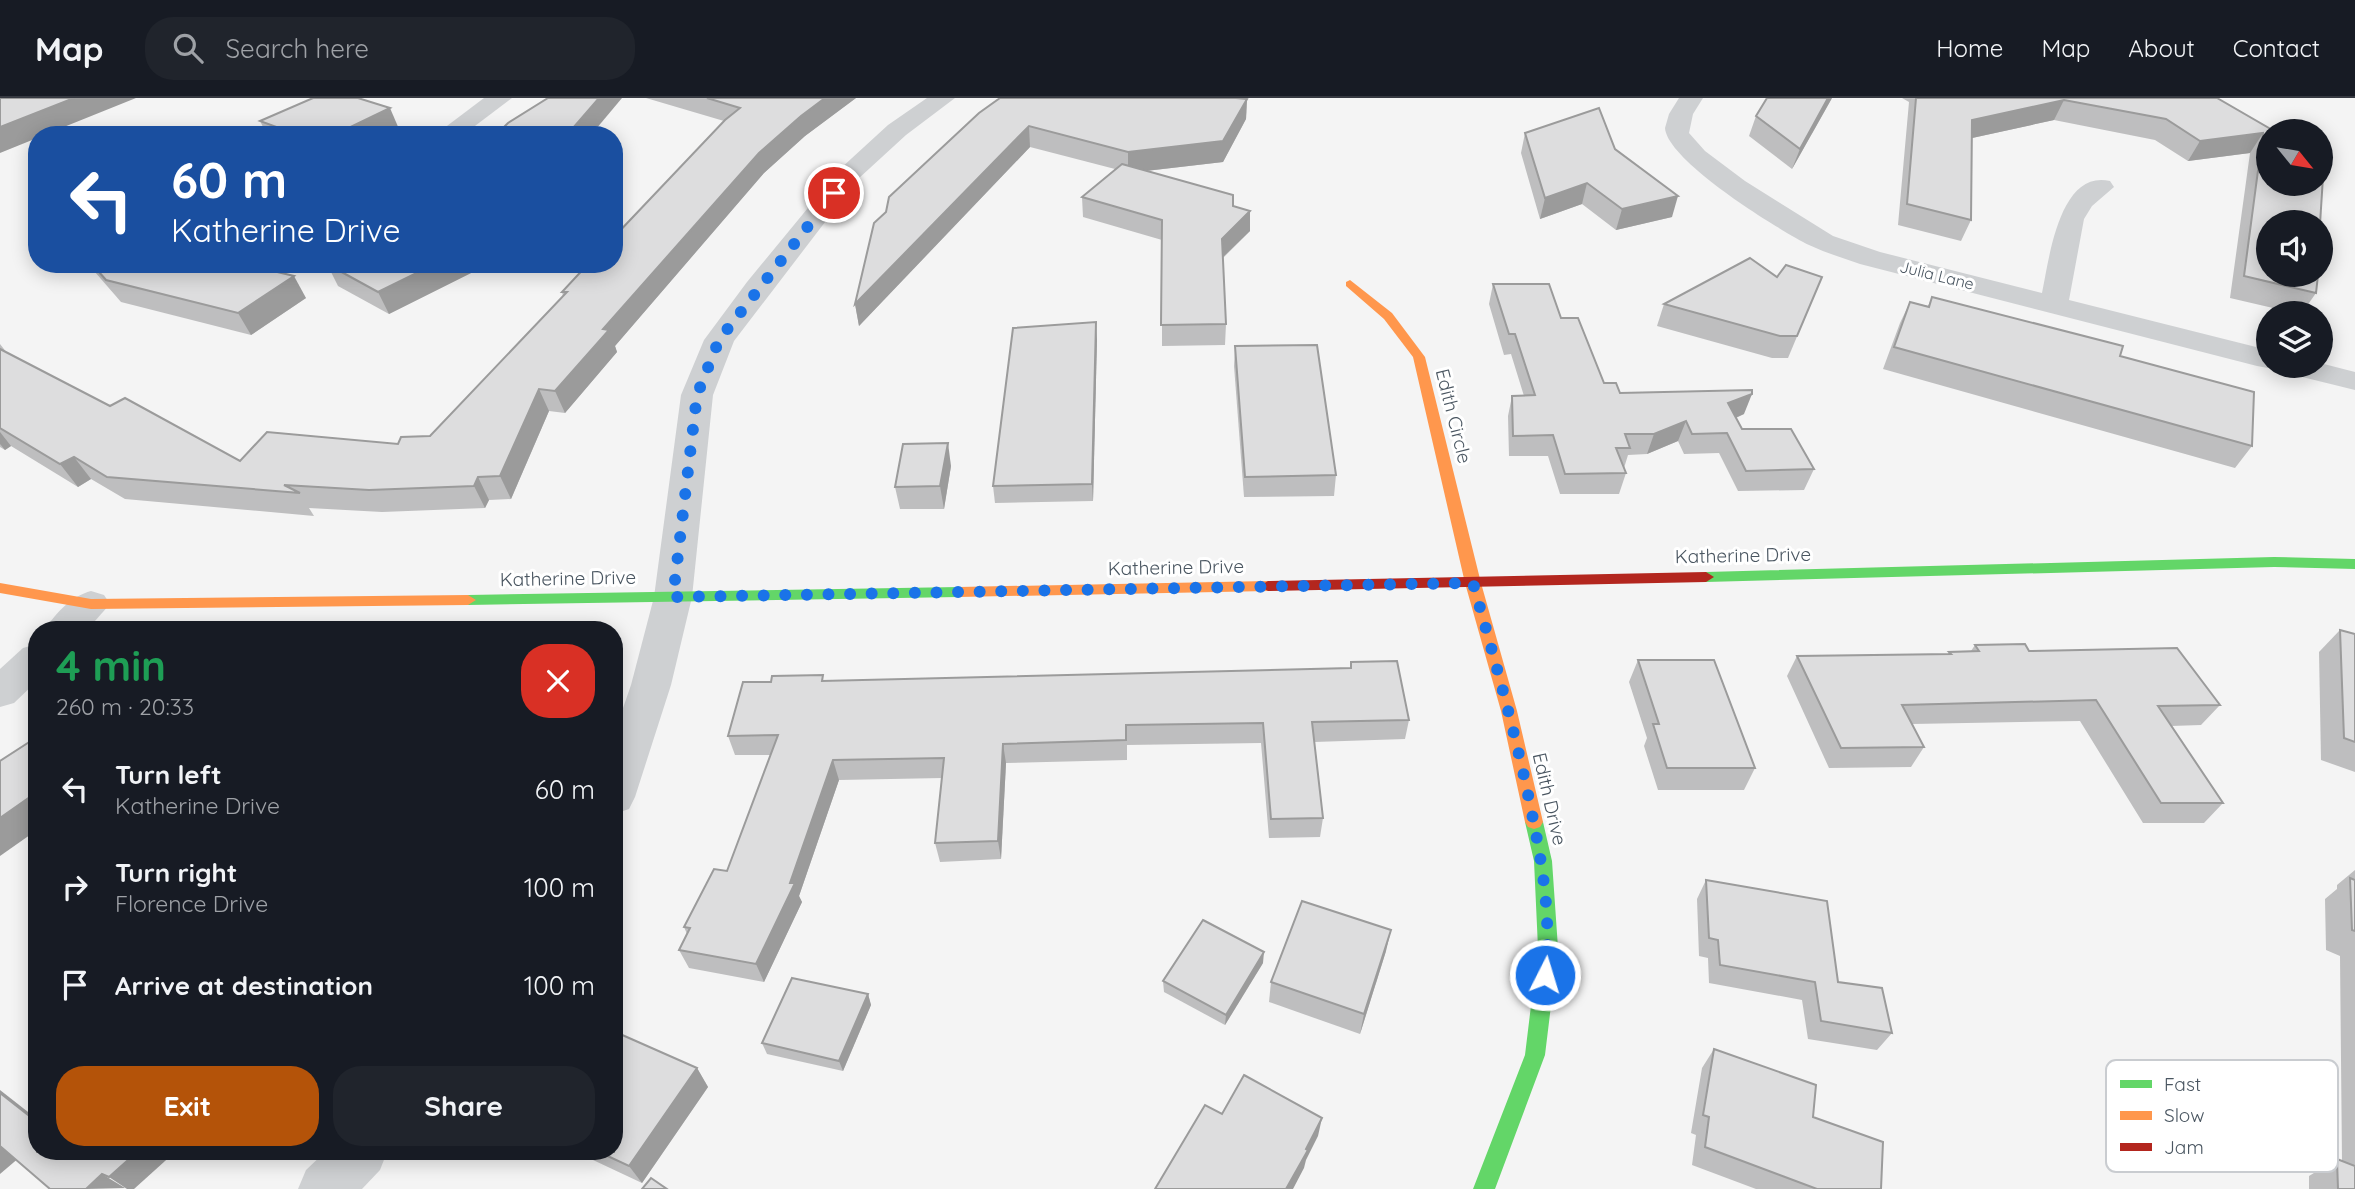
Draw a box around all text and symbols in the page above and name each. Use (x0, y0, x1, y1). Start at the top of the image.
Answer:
search box (145, 17, 635, 80)
text: Map (35, 28, 103, 69)
icon: search (169, 29, 207, 67)
text: Search here (225, 32, 369, 65)
text: Home (1936, 33, 2003, 63)
text: Map (2041, 33, 2090, 63)
text: About (2128, 33, 2195, 63)
text: Contact (2233, 33, 2320, 63)
north arrow (2256, 119, 2333, 196)
map controls (2256, 119, 2333, 378)
text: 60 m (171, 149, 287, 210)
icon: left (56, 154, 147, 245)
pin (804, 163, 864, 223)
icon: arrive (815, 174, 853, 212)
text: Katherine Drive (171, 210, 401, 250)
button: sound (2256, 210, 2333, 287)
street label: Julia Lane (1898, 256, 1976, 294)
button: layers (2256, 301, 2333, 378)
street label: Edith Circle (1431, 366, 1477, 466)
street label: Katherine Drive (1675, 542, 1811, 568)
street label: Katherine Drive (1108, 554, 1244, 580)
street label: Katherine Drive (500, 565, 636, 591)
text: 4 min (56, 639, 166, 692)
button: close (521, 644, 595, 718)
text: 260 m · 20:33 (56, 692, 194, 721)
street label: Edith Drive (1528, 750, 1572, 848)
text: Turn left (115, 758, 222, 791)
icon: left (56, 770, 94, 808)
text: 60 m (535, 773, 595, 806)
text: Katherine Drive (115, 791, 280, 820)
text: Turn right (115, 856, 237, 889)
icon: right (56, 868, 94, 906)
text: 100 m (524, 871, 595, 904)
text: Florence Drive (115, 889, 268, 918)
position arrow (1508, 938, 1582, 1012)
icon: arrive (56, 966, 94, 1004)
text: Arrive at destination (115, 969, 373, 1002)
text: 100 m (524, 969, 595, 1002)
legend (2106, 1060, 2338, 1172)
button: Exit (56, 1066, 319, 1146)
button: Share (333, 1066, 595, 1146)
text: Fast (2164, 1072, 2201, 1096)
text: Slow (2164, 1103, 2205, 1127)
text: Jam (2164, 1135, 2204, 1159)

